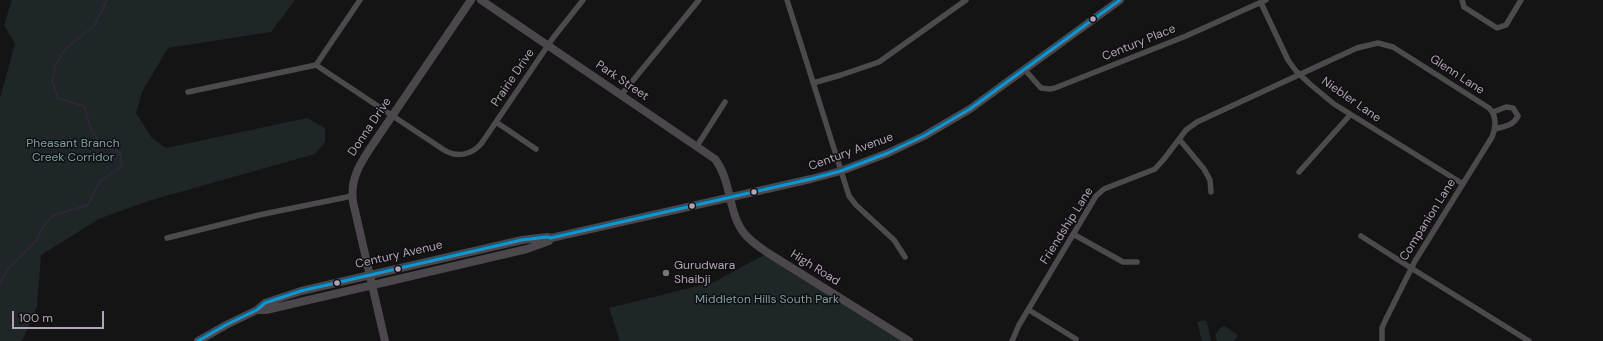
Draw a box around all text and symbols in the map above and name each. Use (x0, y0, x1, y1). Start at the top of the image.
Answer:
unlabelled marker (1088, 14, 1098, 24)
street label: Century Place (1100, 22, 1178, 64)
street label: Prairie Drive (488, 46, 538, 110)
street label: Glenn Lane (1427, 52, 1487, 98)
street label: Park Street (593, 58, 651, 104)
street label: Niebler Lane (1319, 74, 1383, 126)
street label: Donna Drive (345, 95, 395, 159)
street label: Century Avenue (807, 130, 895, 174)
park label: Pheasant Branch Creek Corridor (26, 137, 120, 165)
street label: Companion Lane (1397, 176, 1459, 264)
street label: Friendship Lane (1038, 185, 1096, 267)
unlabelled marker (749, 187, 759, 197)
unlabelled marker (687, 201, 697, 211)
street label: Century Avenue (354, 238, 444, 272)
street label: High Road (788, 247, 842, 289)
place label: Gurudwara Shaibji (674, 259, 735, 287)
unlabelled marker (393, 264, 403, 274)
marker: Gurudwara Shaibji (661, 268, 671, 278)
unlabelled marker (332, 278, 342, 288)
park label: Middleton Hills South Park (695, 293, 839, 307)
scale bar (14, 303, 106, 329)
text: 100 m (19, 310, 53, 326)

